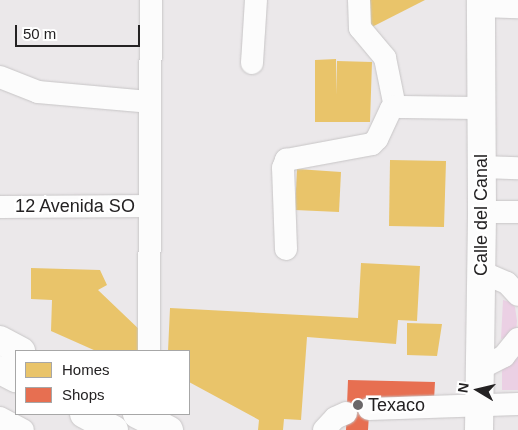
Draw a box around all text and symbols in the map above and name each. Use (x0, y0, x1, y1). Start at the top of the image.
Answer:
scale bar (18, 15, 142, 47)
text: 50 m (23, 25, 56, 42)
street label: Calle del Canal (470, 154, 492, 276)
street label: 12 Avenida SO (15, 195, 135, 217)
legend (15, 350, 190, 415)
text: Homes (62, 361, 110, 378)
north arrow (453, 365, 503, 415)
text: N (454, 381, 472, 394)
text: Shops (62, 386, 105, 403)
place label: Texaco (368, 394, 425, 416)
marker: Texaco (352, 399, 364, 411)

